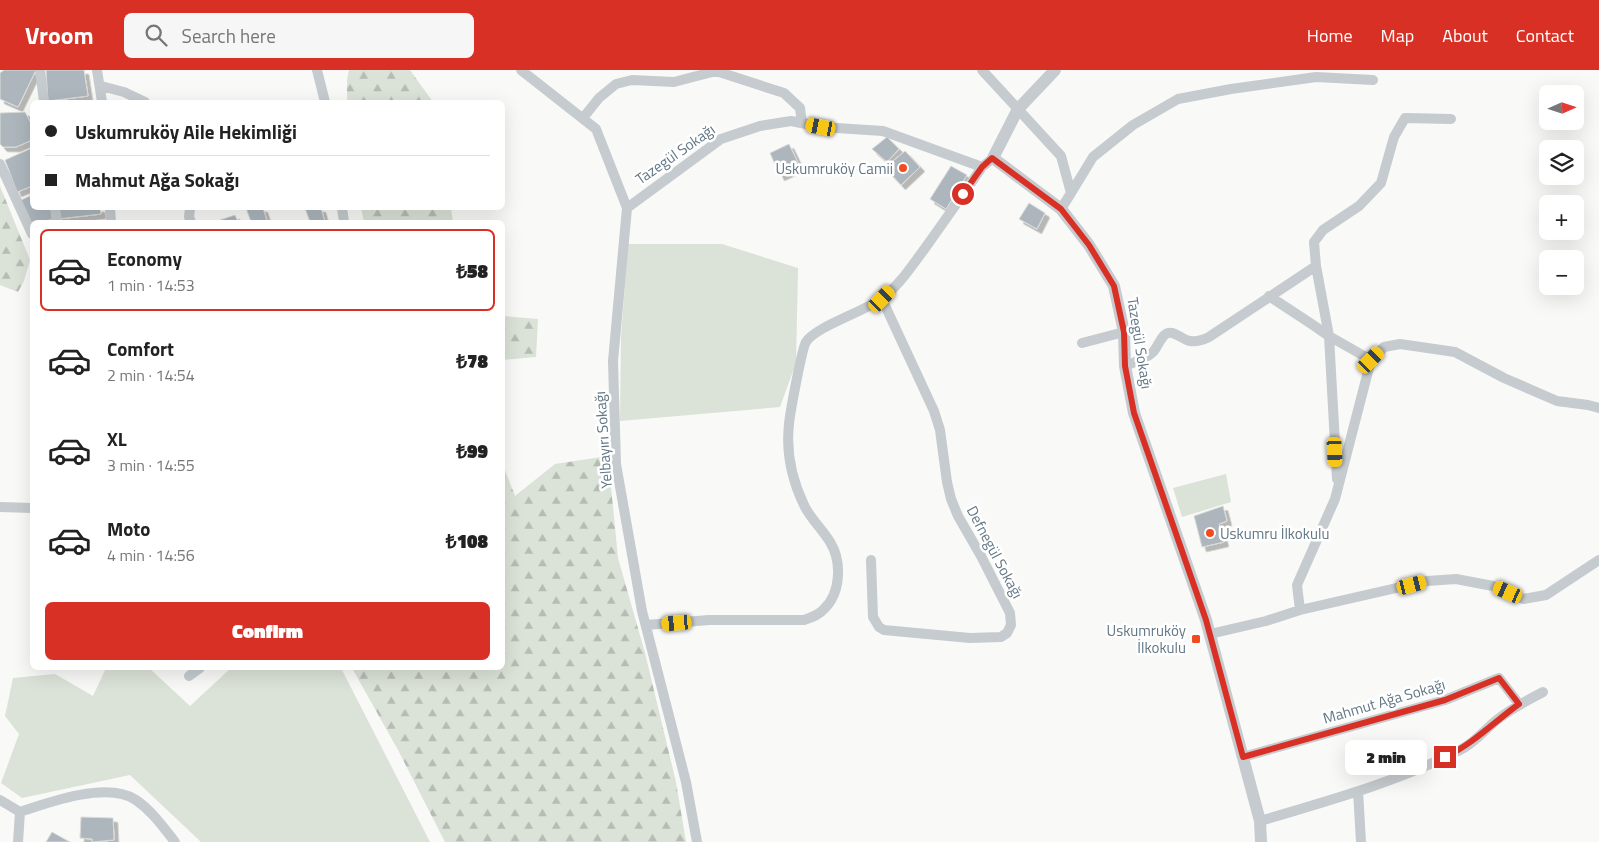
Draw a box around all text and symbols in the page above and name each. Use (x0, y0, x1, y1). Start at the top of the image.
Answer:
search box (124, 13, 474, 58)
text: Vroom (25, 17, 94, 53)
icon: search (142, 21, 170, 49)
text: Search here (182, 21, 276, 50)
text: Home (1307, 22, 1353, 49)
text: Map (1381, 22, 1414, 49)
text: About (1442, 22, 1488, 49)
text: Contact (1516, 22, 1574, 49)
north arrow (1539, 85, 1584, 130)
map controls (1539, 85, 1584, 295)
text: Uskumruköy Aile Hekimliği (75, 117, 297, 146)
car (804, 117, 837, 137)
street label: Tazegül Sokağı (630, 118, 720, 190)
button: layers (1539, 140, 1584, 185)
place label: Uskumruköy Camii (776, 157, 893, 180)
marker: Uskumruköy Camii (897, 162, 909, 174)
text: Mahmut Ağa Sokağı (75, 165, 239, 194)
route start (952, 183, 974, 205)
button: + (1539, 195, 1584, 240)
text: Economy (107, 244, 182, 273)
icon: car (47, 248, 92, 293)
button: − (1539, 250, 1584, 295)
text: ₺58 (456, 256, 488, 285)
text: 1 min · 14:53 (107, 273, 195, 297)
car (866, 283, 897, 315)
street label: Tazegül Sokağı (1121, 295, 1159, 391)
text: Comfort (107, 334, 174, 363)
icon: car (47, 338, 92, 383)
car (1355, 344, 1386, 376)
text: ₺78 (456, 346, 488, 375)
text: 2 min · 14:54 (107, 363, 195, 387)
street label: Yelbayırı Sokağı (588, 391, 618, 489)
text: XL (107, 424, 127, 453)
icon: car (47, 428, 92, 473)
text: ₺99 (456, 436, 488, 465)
car (1326, 437, 1343, 467)
text: 3 min · 14:55 (107, 453, 195, 477)
street label: Defnegül Sokağı (961, 502, 1029, 602)
text: Moto (107, 514, 150, 543)
icon: car (47, 518, 92, 563)
place label: Uskumru İlkokulu (1220, 522, 1329, 545)
text: ₺108 (446, 526, 488, 555)
marker: Uskumru İlkokulu (1204, 527, 1216, 539)
text: 4 min · 14:56 (107, 543, 195, 567)
car (1395, 574, 1428, 596)
car (1491, 579, 1524, 605)
button: Confirm (45, 602, 490, 660)
car (661, 614, 692, 632)
place label: Uskumruköy İlkokulu (1107, 619, 1186, 659)
marker: Uskumruköy İlkokulu (1190, 633, 1202, 645)
street label: Mahmut Ağa Sokağı (1320, 673, 1448, 729)
callout: 2 min (1345, 740, 1428, 774)
text: 2 min (1366, 745, 1406, 769)
route end (1434, 746, 1456, 768)

